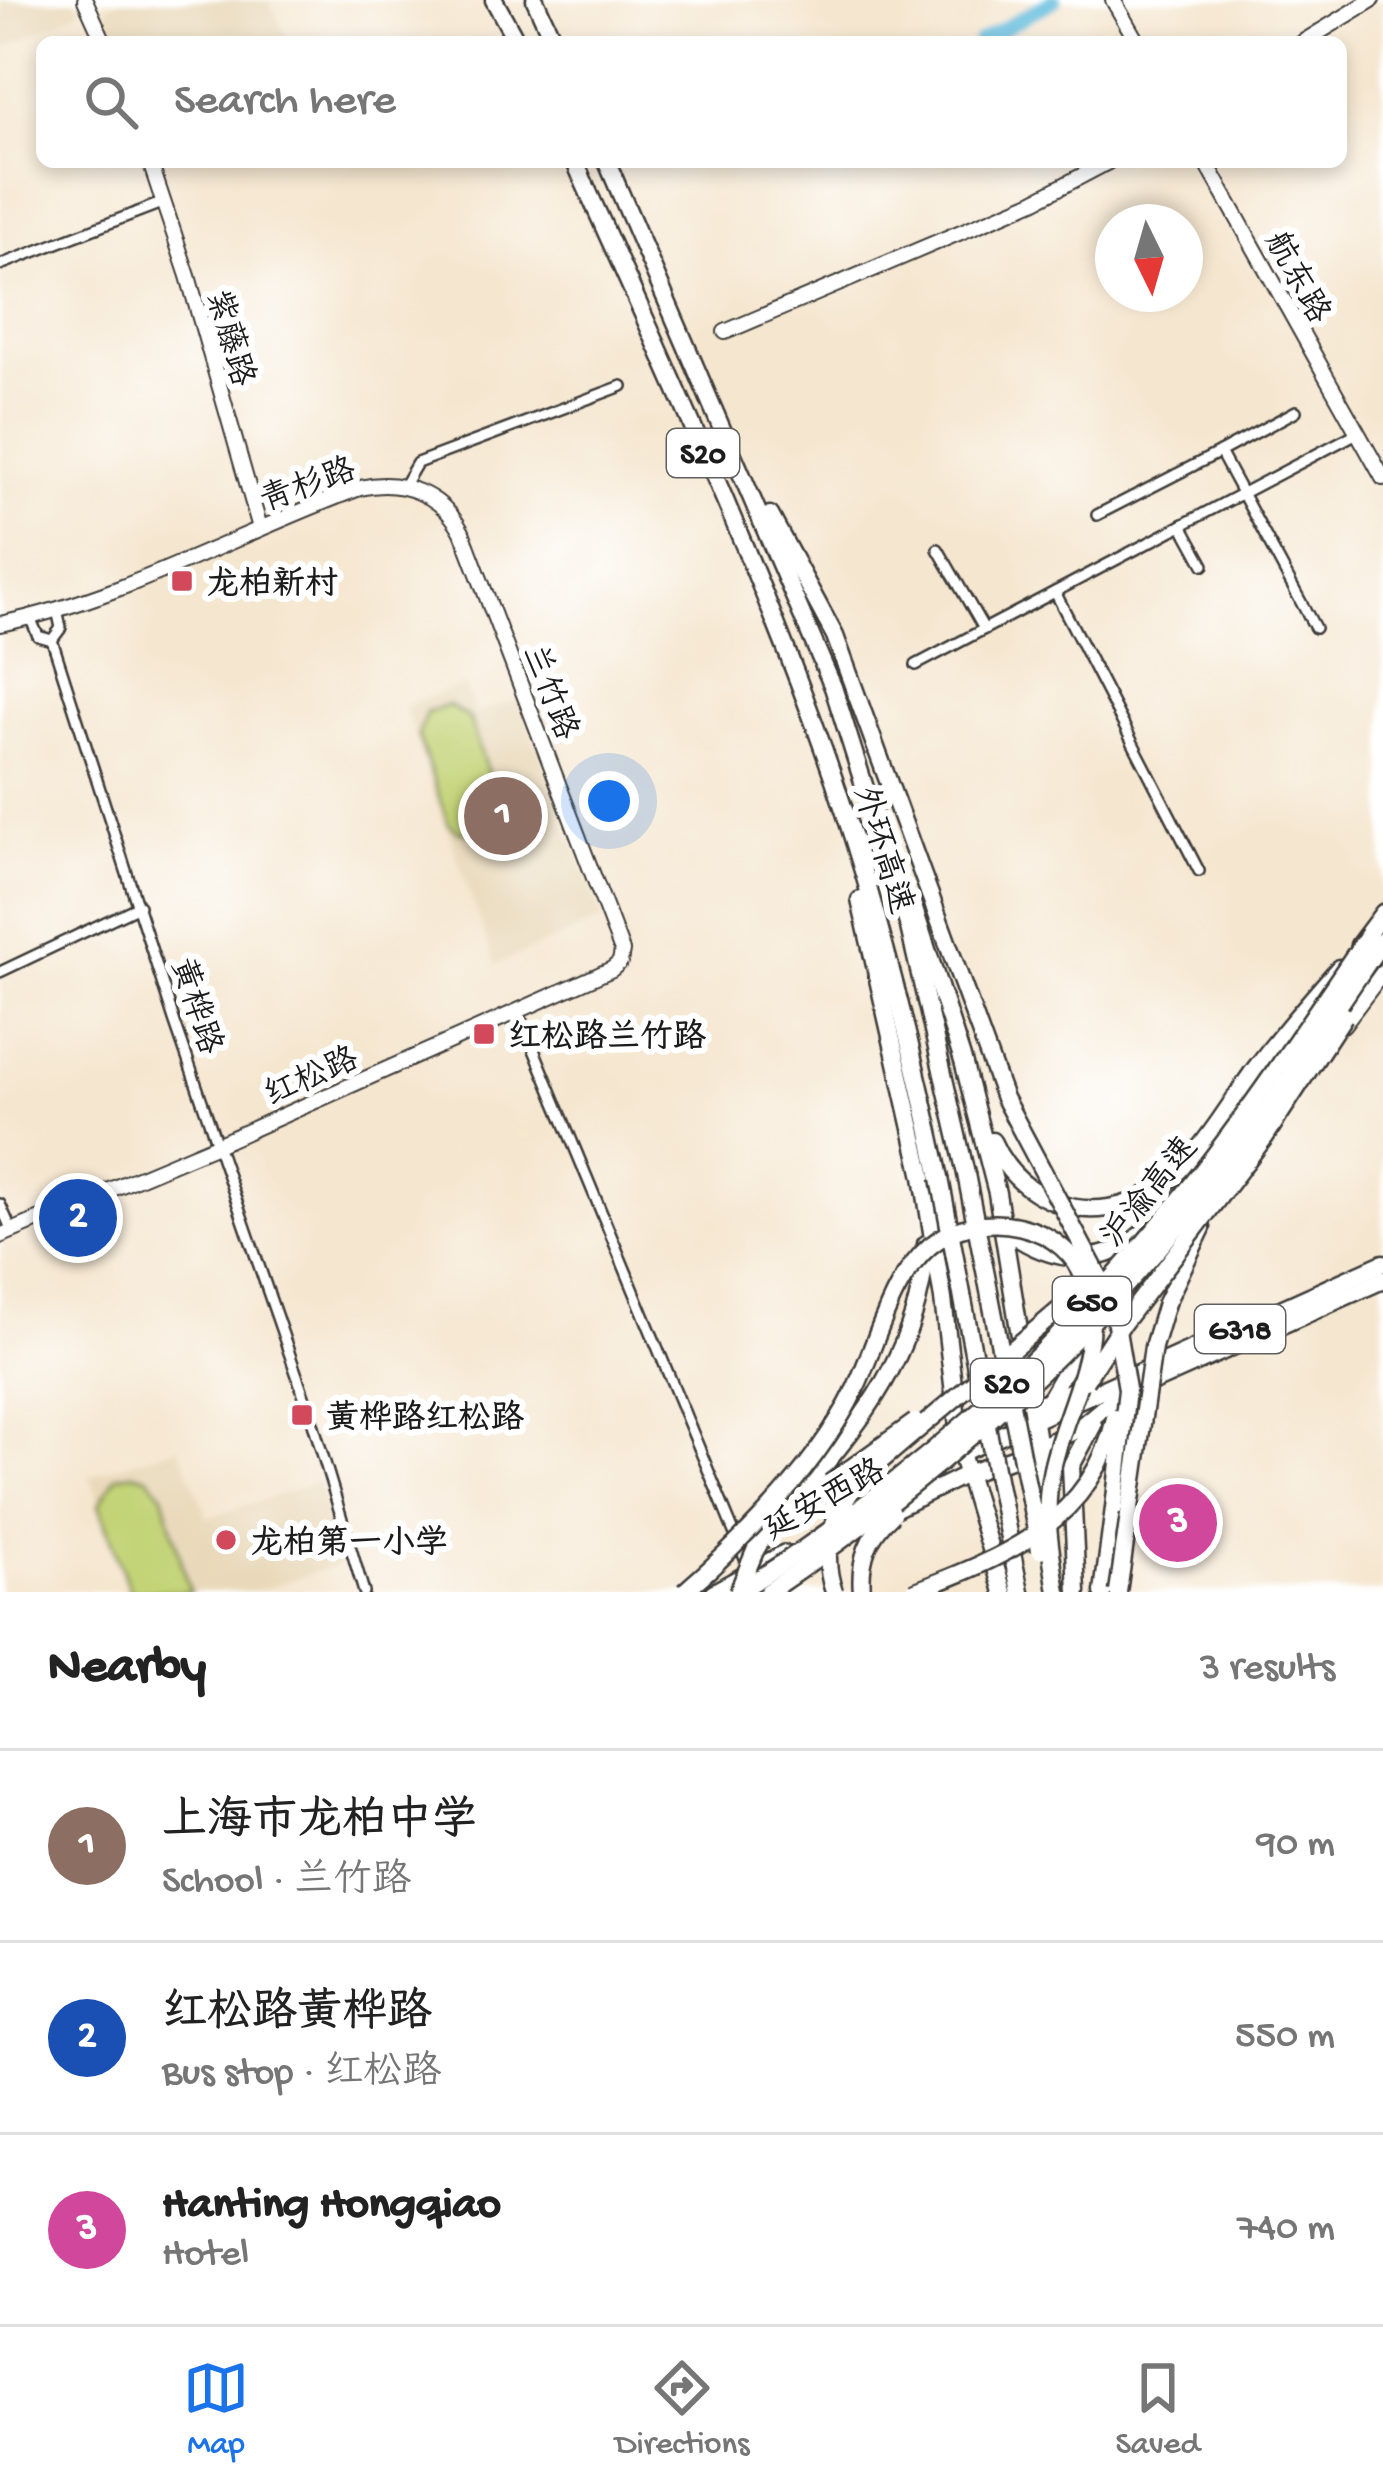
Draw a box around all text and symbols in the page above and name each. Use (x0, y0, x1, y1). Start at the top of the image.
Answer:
search box (36, 36, 1347, 168)
icon: search (78, 69, 144, 135)
text: Search here (174, 76, 396, 129)
north arrow (1095, 204, 1203, 312)
street label: 航东路 (1254, 225, 1338, 331)
street label: 紫藤路 (195, 285, 262, 391)
road number: S20 (667, 429, 739, 477)
street label: 青杉路 (255, 450, 362, 522)
place label: 龙柏新村 (206, 566, 338, 606)
marker: 龙柏新村 (169, 568, 195, 594)
street label: 兰竹路 (512, 639, 586, 746)
pin: 1 (464, 771, 542, 861)
your location (579, 771, 639, 831)
street label: 外环高速 (843, 781, 921, 919)
street label: 黄桦路 (160, 953, 230, 1060)
place label: 红松路兰竹路 (508, 1018, 706, 1059)
marker: 红松路兰竹路 (471, 1021, 497, 1047)
street label: 红松路 (258, 1039, 365, 1117)
street label: 沪渝高速 (1093, 1129, 1208, 1257)
pin: 2 (39, 1173, 117, 1263)
road number: G50 (1053, 1277, 1131, 1325)
road number: G318 (1195, 1305, 1285, 1353)
road number: S20 (971, 1359, 1043, 1407)
place label: 黄桦路红松路 (326, 1399, 524, 1440)
marker: 黄桦路红松路 (289, 1402, 315, 1428)
street label: 延安西路 (758, 1451, 893, 1551)
pin: 3 (1139, 1478, 1217, 1568)
place label: 龙柏第一小学 (250, 1524, 448, 1565)
marker: 龙柏第一小学 (213, 1527, 239, 1553)
text: Nearby (48, 1640, 206, 1700)
text: 3 results (1200, 1647, 1335, 1693)
text: 上海市龙柏中学 (162, 1797, 477, 1850)
text: 1 (79, 1823, 95, 1869)
text: 90 m (1256, 1823, 1335, 1869)
text: School · 兰竹路 (162, 1860, 411, 1906)
text: 红松路黄桦路 (162, 1989, 432, 2042)
text: 2 (77, 2015, 97, 2061)
text: 550 m (1235, 2015, 1335, 2061)
text: Bus stop · 红松路 (162, 2052, 441, 2098)
text: Hanting Hongqiao (162, 2180, 501, 2233)
text: 3 (77, 2207, 97, 2253)
text: 740 m (1237, 2207, 1335, 2253)
text: Hotel (162, 2233, 249, 2279)
tab: Map (183, 2355, 249, 2465)
tab: Directions (615, 2355, 749, 2465)
tab: Saved (1115, 2355, 1200, 2465)

